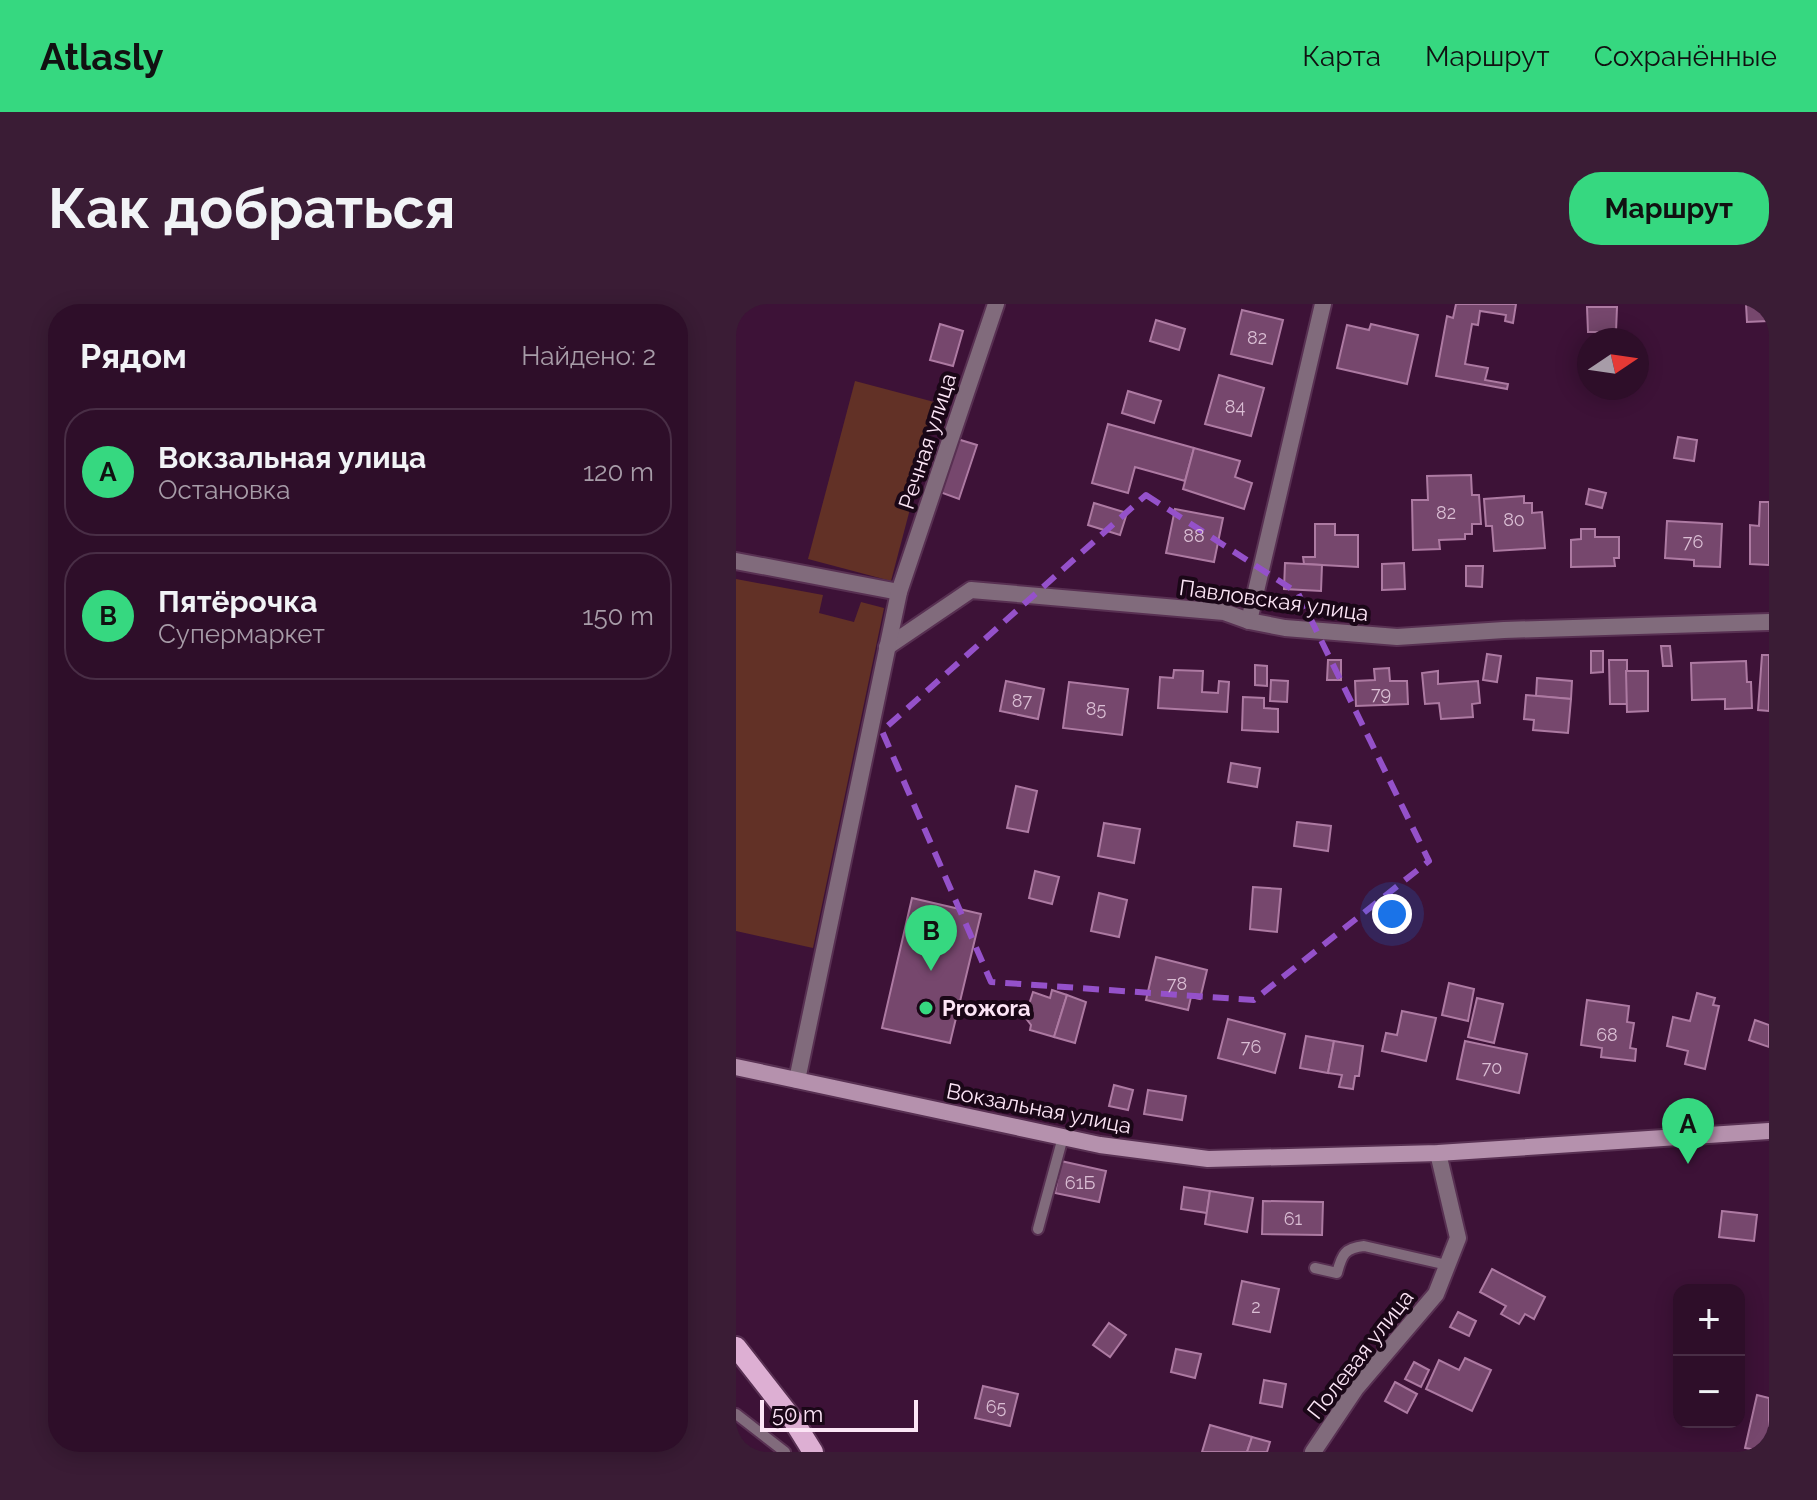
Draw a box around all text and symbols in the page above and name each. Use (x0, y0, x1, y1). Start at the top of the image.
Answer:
text: Atlasly (40, 34, 164, 79)
text: Карта (1302, 40, 1381, 73)
text: Маршрут (1425, 40, 1550, 73)
text: Сохранённые (1594, 40, 1777, 73)
button: Маршрут (1569, 172, 1769, 245)
text: Как добраться (48, 175, 455, 241)
house number: 82 (1247, 327, 1267, 348)
north arrow (1577, 328, 1649, 400)
text: Рядом (80, 336, 187, 376)
text: Найдено: 2 (521, 341, 656, 371)
street label: Речная улица (893, 370, 961, 512)
house number: 84 (1225, 396, 1245, 417)
text: Вокзальная улица (158, 440, 426, 475)
text: A (99, 457, 117, 487)
text: 120 m (583, 457, 654, 487)
text: Остановка (158, 475, 290, 505)
house number: 82 (1436, 502, 1456, 523)
house number: 80 (1503, 509, 1525, 530)
house number: 88 (1183, 525, 1205, 546)
house number: 76 (1683, 531, 1703, 552)
street label: Павловская улица (1178, 574, 1370, 626)
text: Пятёрочка (158, 584, 317, 619)
text: B (99, 601, 117, 631)
text: 150 m (582, 601, 654, 631)
text: Супермаркет (158, 619, 325, 649)
house number: 79 (1371, 683, 1391, 704)
house number: 87 (1012, 690, 1033, 711)
house number: 85 (1086, 698, 1106, 719)
your location (1372, 894, 1412, 934)
pin: B (905, 905, 957, 971)
house number: 78 (1167, 973, 1187, 994)
place label: Proжora (942, 995, 1031, 1021)
marker: Proжora (917, 999, 935, 1017)
house number: 68 (1596, 1024, 1618, 1045)
house number: 76 (1241, 1036, 1261, 1057)
house number: 70 (1482, 1057, 1502, 1078)
street label: Вокзальная улица (944, 1077, 1134, 1139)
pin: A (1662, 1098, 1714, 1164)
house number: 61Б (1065, 1172, 1095, 1193)
house number: 61 (1284, 1208, 1303, 1229)
street label: Полевая улица (1302, 1284, 1418, 1424)
map controls (1673, 1284, 1745, 1428)
button: + (1673, 1284, 1745, 1356)
house number: 2 (1251, 1296, 1261, 1317)
button: − (1673, 1356, 1745, 1428)
scale bar (760, 1396, 918, 1432)
house number: 65 (986, 1396, 1007, 1417)
text: 50 m (772, 1401, 823, 1427)

